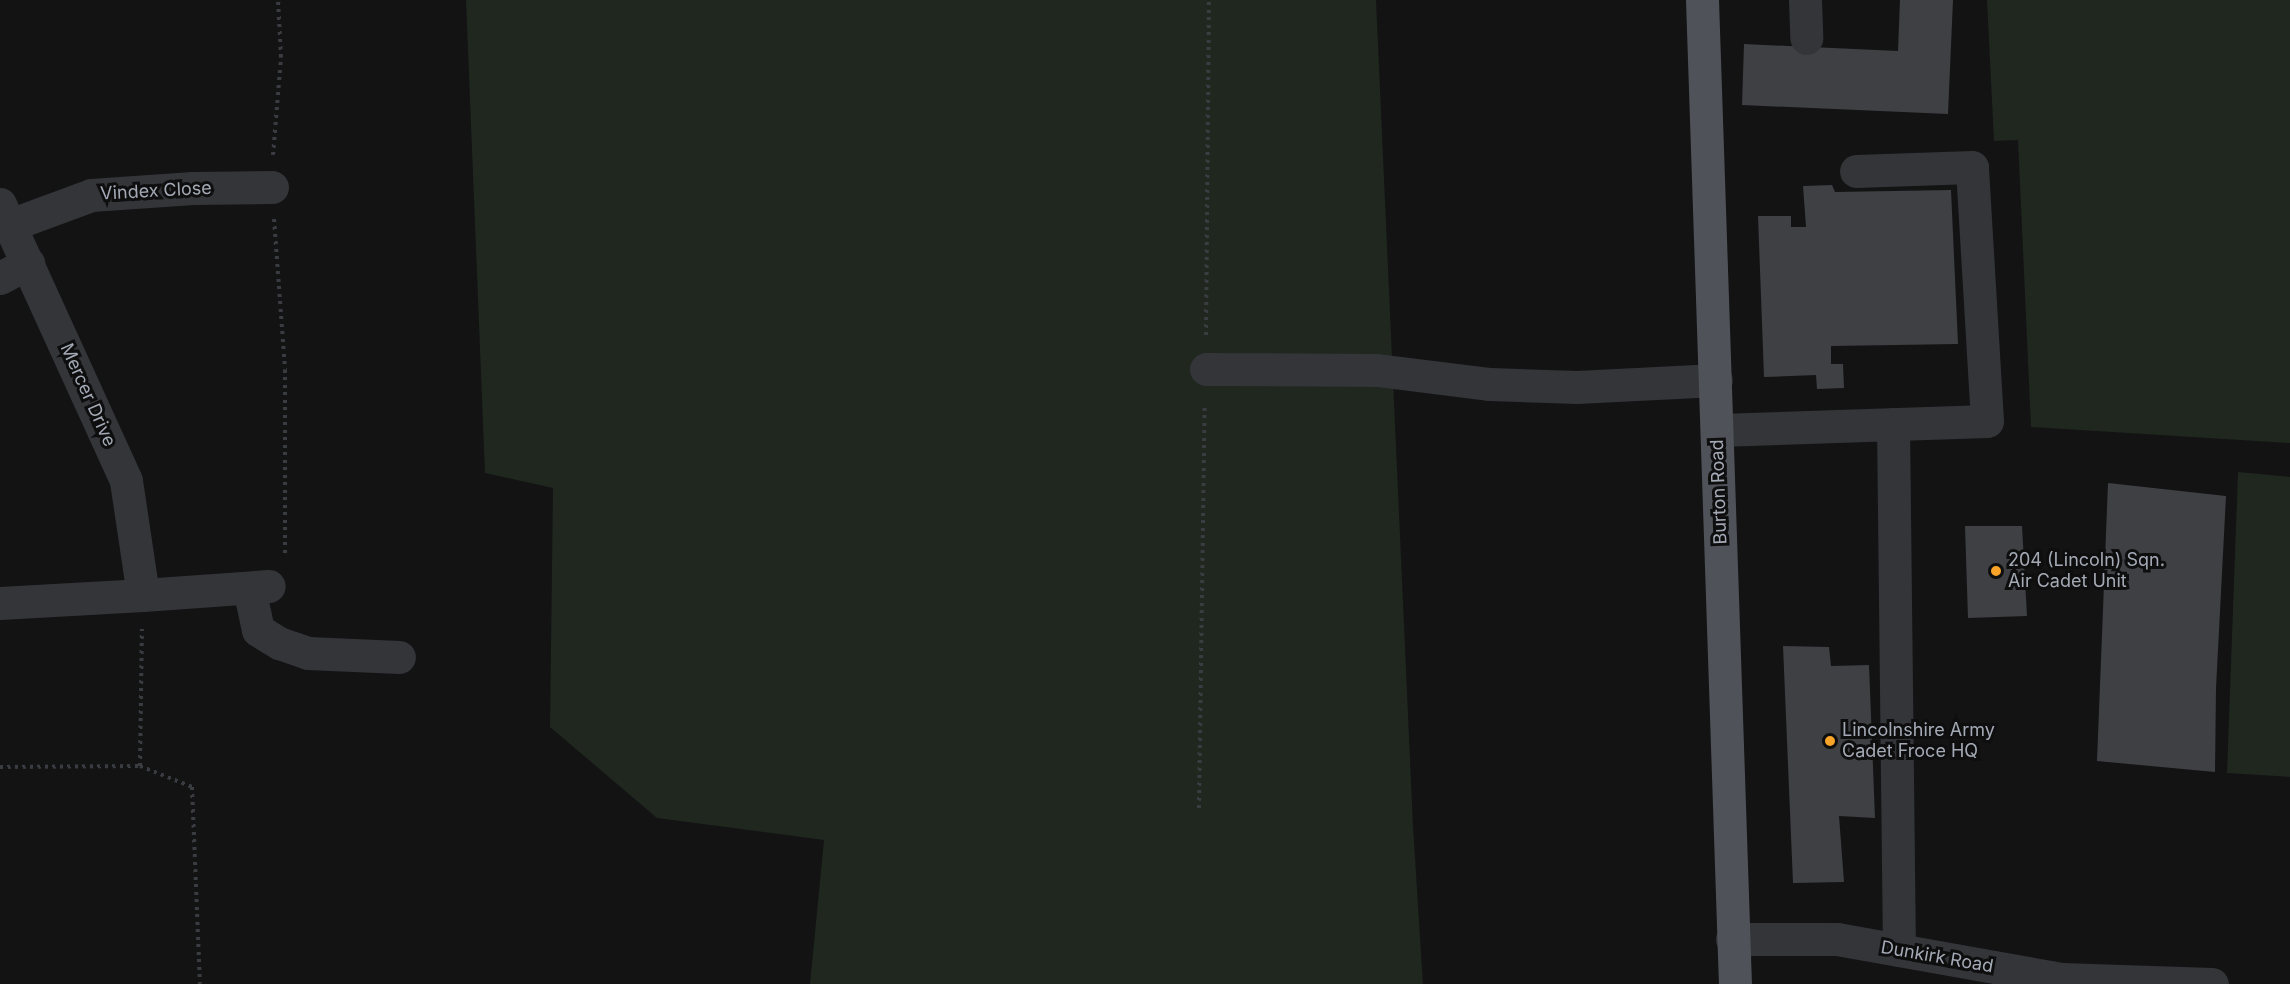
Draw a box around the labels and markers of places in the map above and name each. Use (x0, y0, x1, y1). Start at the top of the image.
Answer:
place label: 204 (Lincoln) Sqn. Air Cadet Unit (2008, 550, 2165, 592)
marker: 204 (Lincoln) Sqn. Air Cadet Unit (1989, 564, 2003, 578)
place label: Lincolnshire Army Cadet Froce HQ (1842, 720, 1995, 762)
marker: Lincolnshire Army Cadet Froce HQ (1823, 734, 1837, 748)

